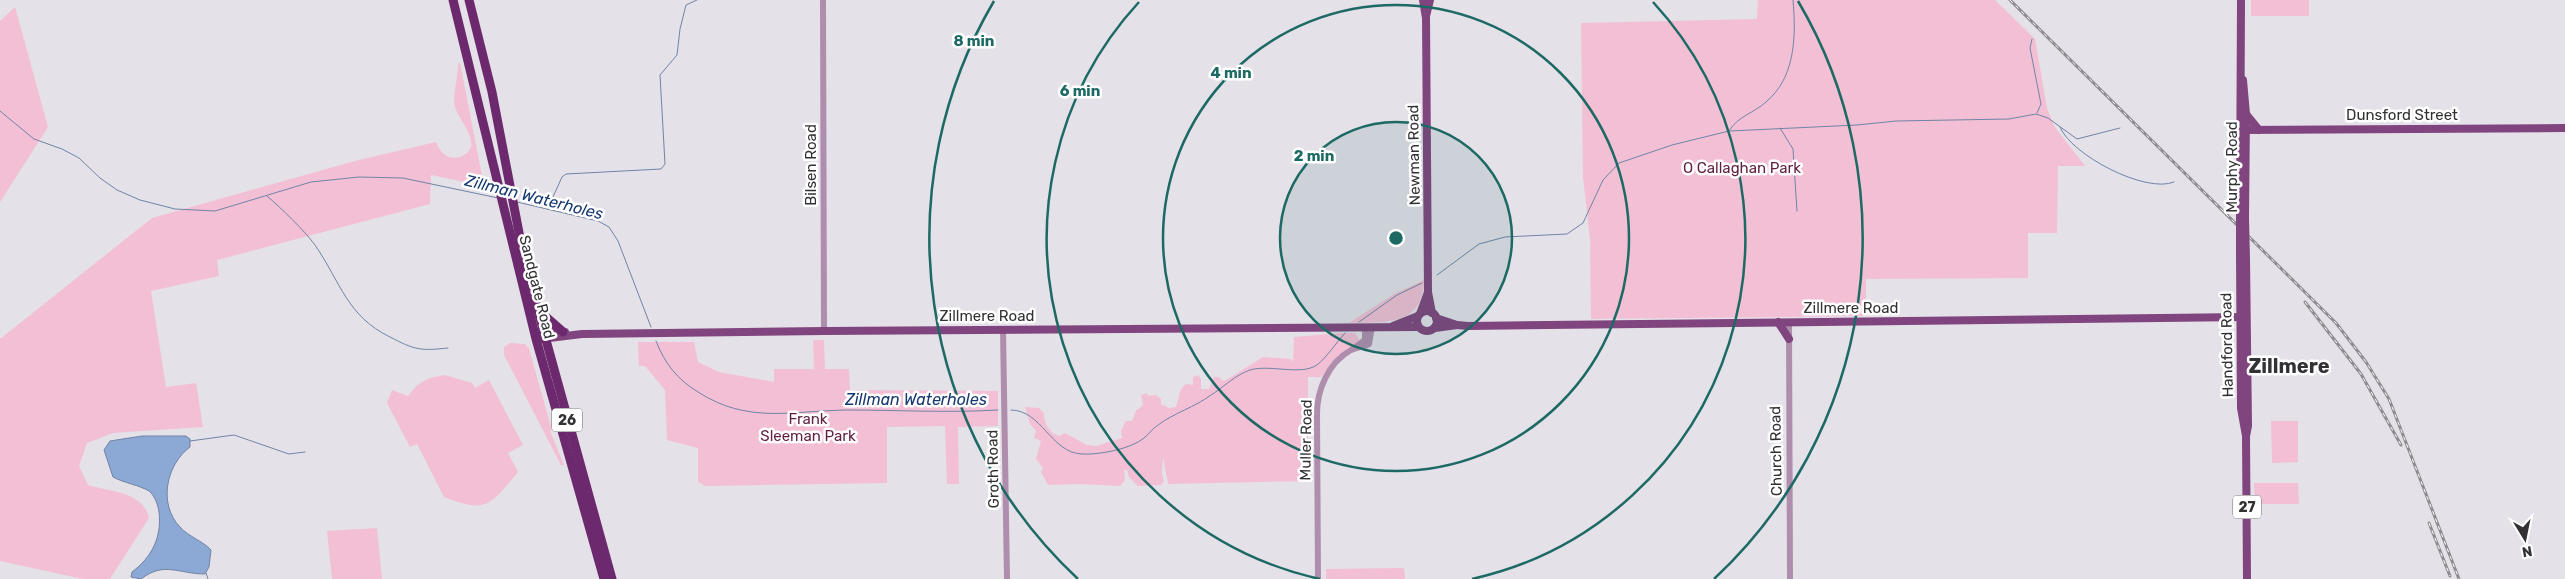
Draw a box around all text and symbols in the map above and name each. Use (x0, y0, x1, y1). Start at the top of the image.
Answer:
text: 8 min (953, 32, 995, 50)
text: 4 min (1210, 64, 1252, 82)
text: 6 min (1060, 82, 1100, 100)
street label: Newman Road (1404, 105, 1424, 205)
street label: Dunsford Street (2346, 106, 2458, 124)
street label: Murphy Road (2223, 121, 2241, 213)
street label: Bilsen Road (802, 124, 820, 206)
text: 2 min (1294, 147, 1334, 165)
park label: O Callaghan Park (1683, 159, 1801, 177)
water label: Zillman Waterholes (462, 170, 605, 223)
centre of rings (1387, 229, 1405, 247)
street label: Sandgate Road (515, 233, 559, 341)
street label: Handford Road (2217, 292, 2237, 398)
street label: Zillmere Road (1804, 299, 1898, 317)
street label: Zillmere Road (940, 307, 1034, 325)
district label: Zillmere (2248, 354, 2330, 378)
water label: Zillman Waterholes (844, 390, 987, 409)
street label: Muller Road (1296, 399, 1316, 481)
street label: Church Road (1766, 406, 1786, 496)
road number: 26 (552, 408, 582, 432)
park label: Frank Sleeman Park (760, 410, 856, 445)
street label: Groth Road (983, 430, 1003, 508)
road number: 27 (2233, 496, 2261, 518)
north arrow (2500, 514, 2550, 564)
text: N (2521, 542, 2534, 561)

